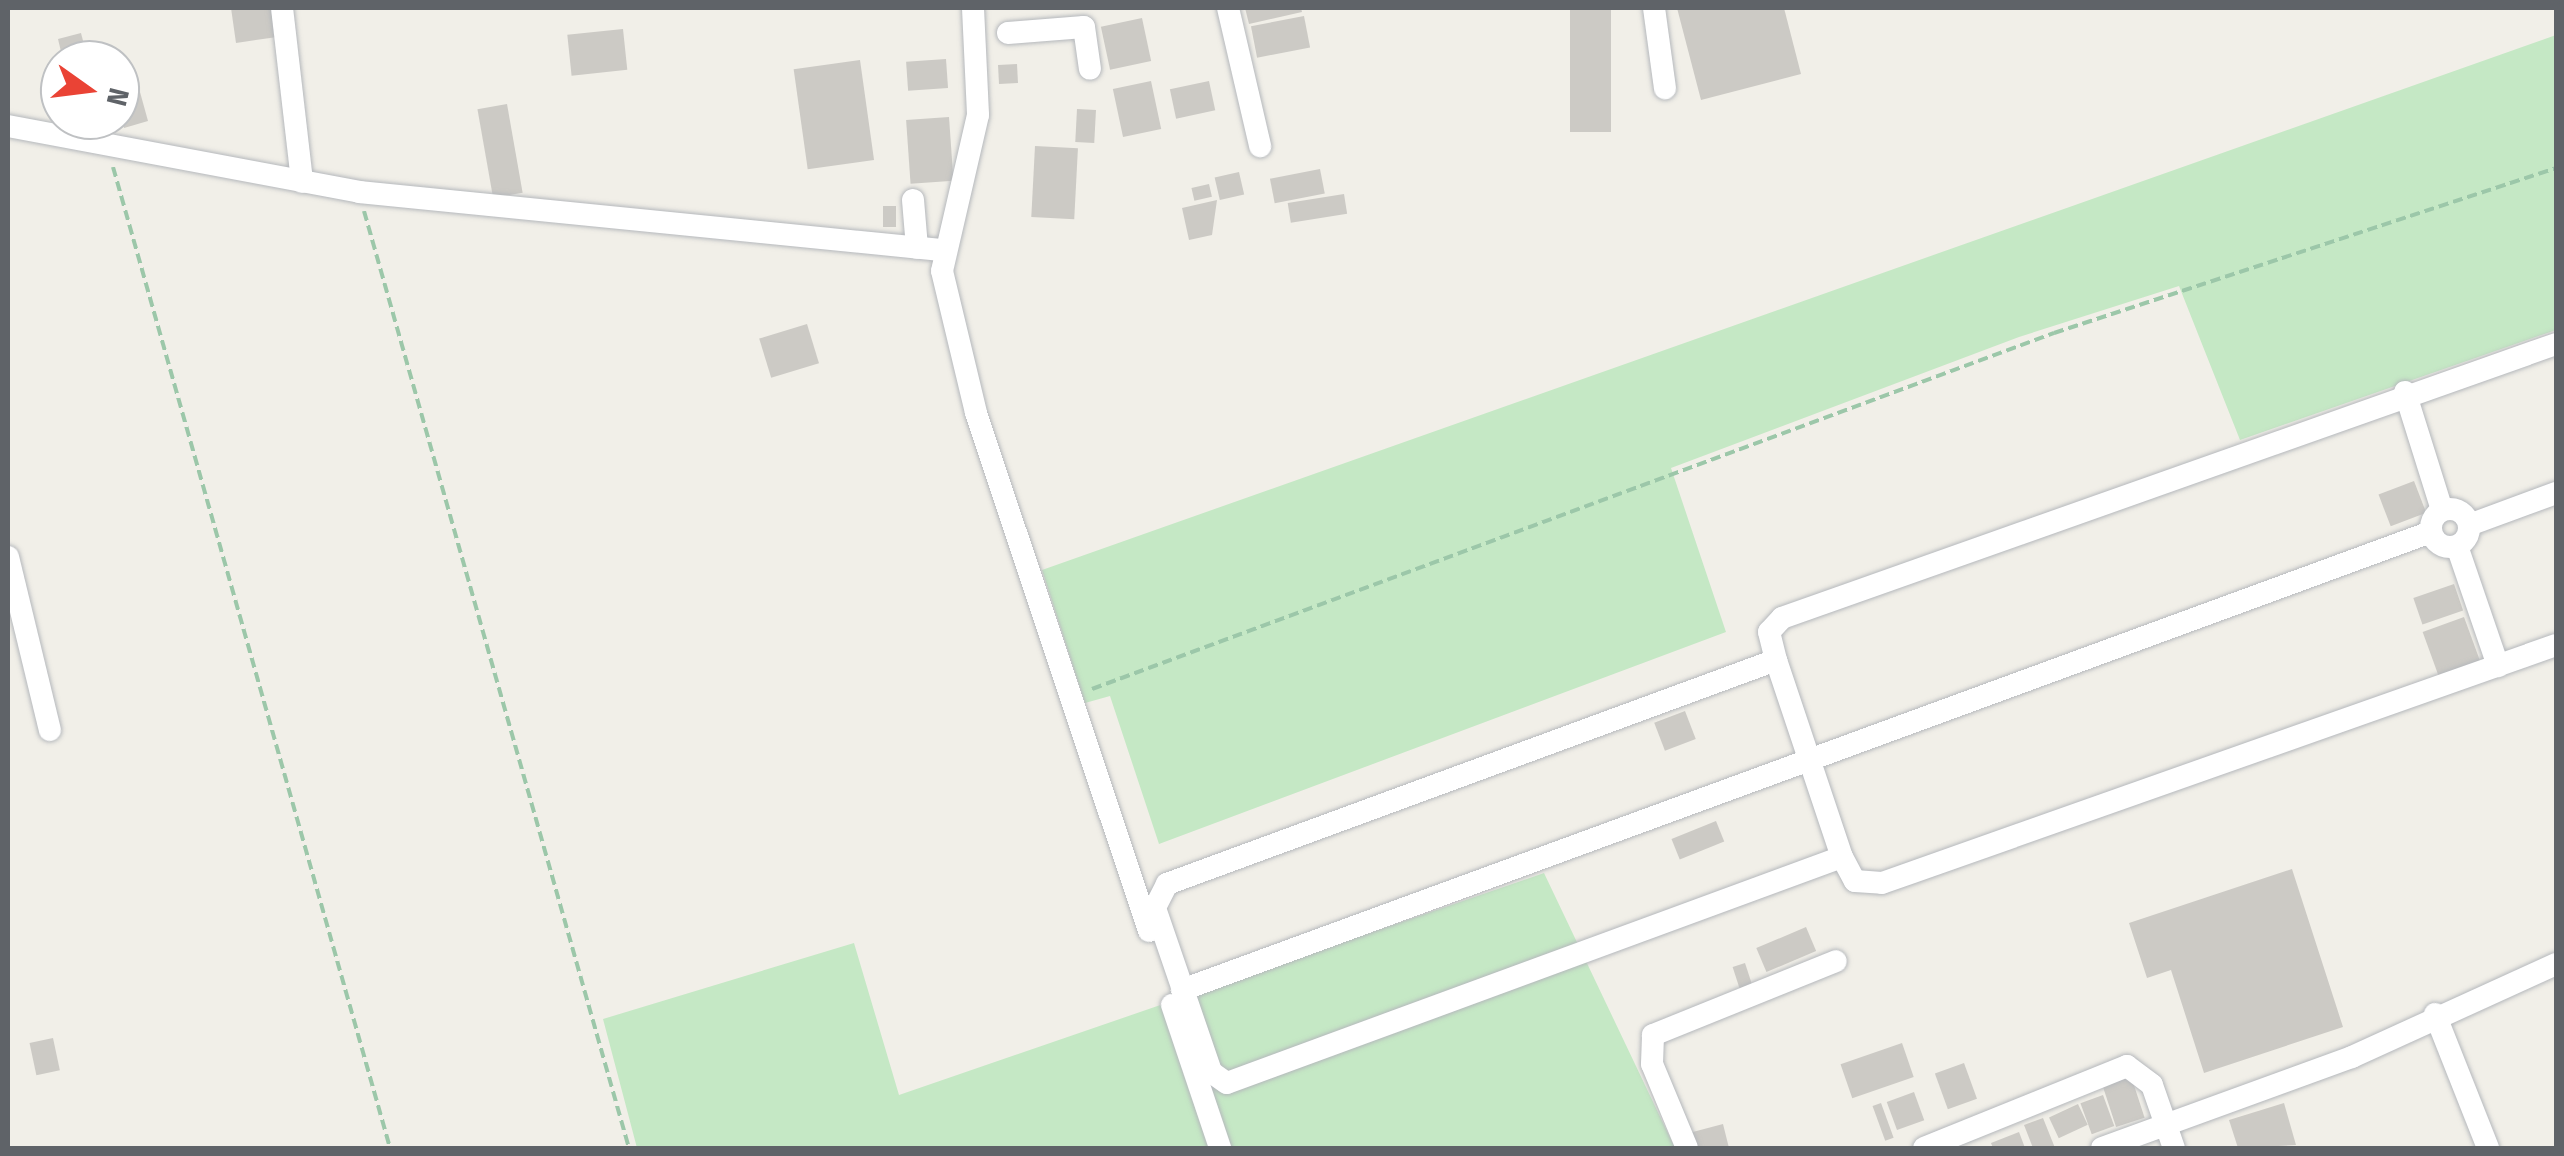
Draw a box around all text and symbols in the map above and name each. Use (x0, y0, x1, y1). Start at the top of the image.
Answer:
north arrow (40, 40, 140, 140)
text: N (100, 85, 136, 109)

